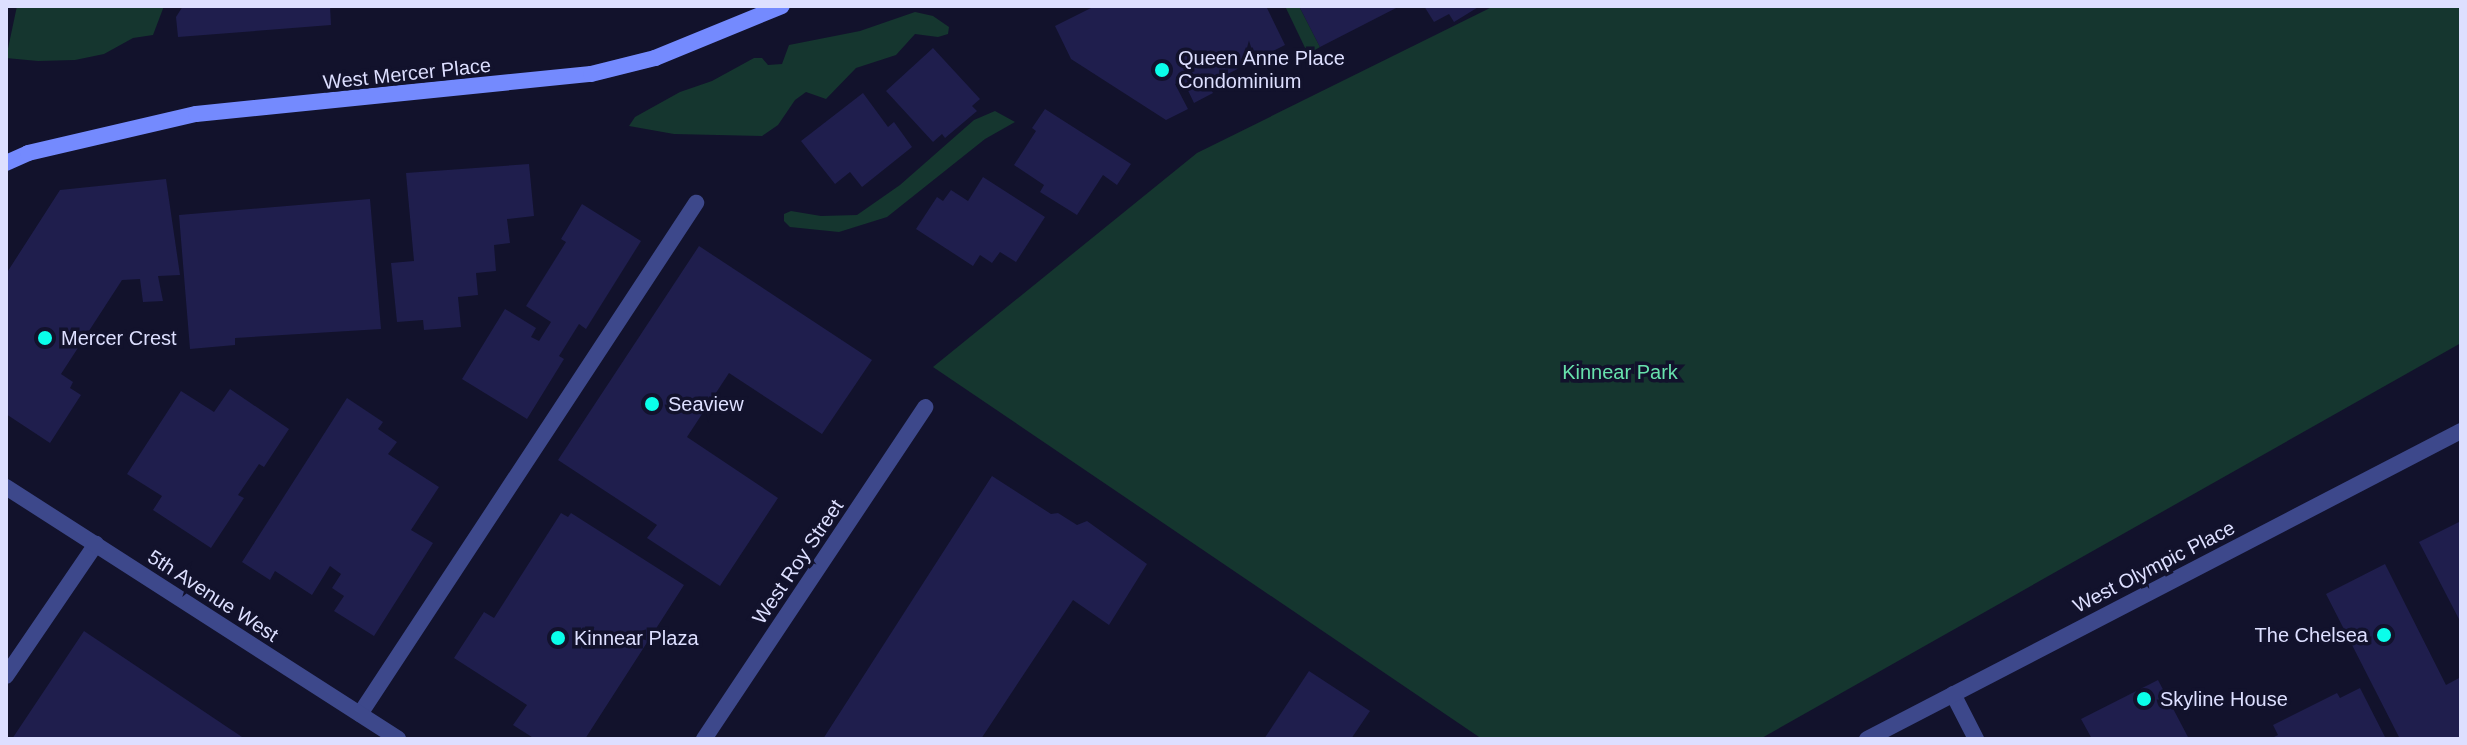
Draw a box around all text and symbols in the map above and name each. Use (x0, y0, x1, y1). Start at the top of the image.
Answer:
place label: Queen Anne Place Condominium (1178, 46, 1346, 93)
street label: West Mercer Place (322, 53, 492, 95)
marker: Queen Anne Place Condominium (1153, 61, 1171, 79)
place label: Mercer Crest (61, 326, 177, 350)
marker: Mercer Crest (36, 329, 54, 347)
park label: Kinnear Park (1562, 360, 1678, 384)
place label: Seaview (668, 392, 744, 416)
marker: Seaview (643, 395, 661, 413)
street label: West Roy Street (747, 495, 849, 629)
street label: West Olympic Place (2069, 516, 2239, 618)
street label: 5th Avenue West (143, 545, 283, 647)
place label: The Chelsea (2255, 623, 2368, 647)
place label: Kinnear Plaza (574, 626, 699, 650)
marker: The Chelsea (2375, 626, 2393, 644)
marker: Kinnear Plaza (549, 629, 567, 647)
place label: Skyline House (2160, 687, 2288, 711)
marker: Skyline House (2135, 690, 2153, 708)

